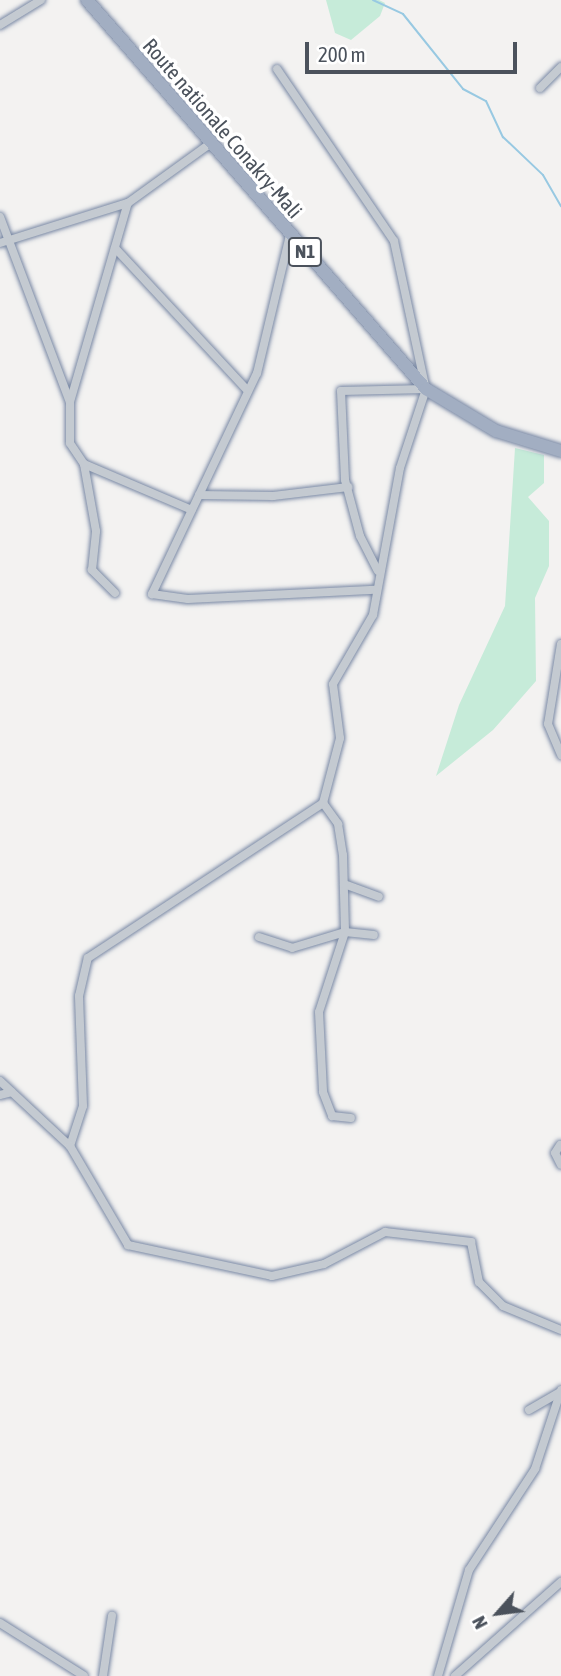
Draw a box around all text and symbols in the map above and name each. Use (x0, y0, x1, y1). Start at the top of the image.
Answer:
scale bar (309, 28, 521, 72)
street label: Route nationale Conakry-Mali (138, 33, 308, 223)
text: 200 m (318, 42, 366, 66)
road number: N1 (288, 236, 322, 268)
north arrow (463, 1578, 533, 1648)
text: N (467, 1613, 492, 1633)

